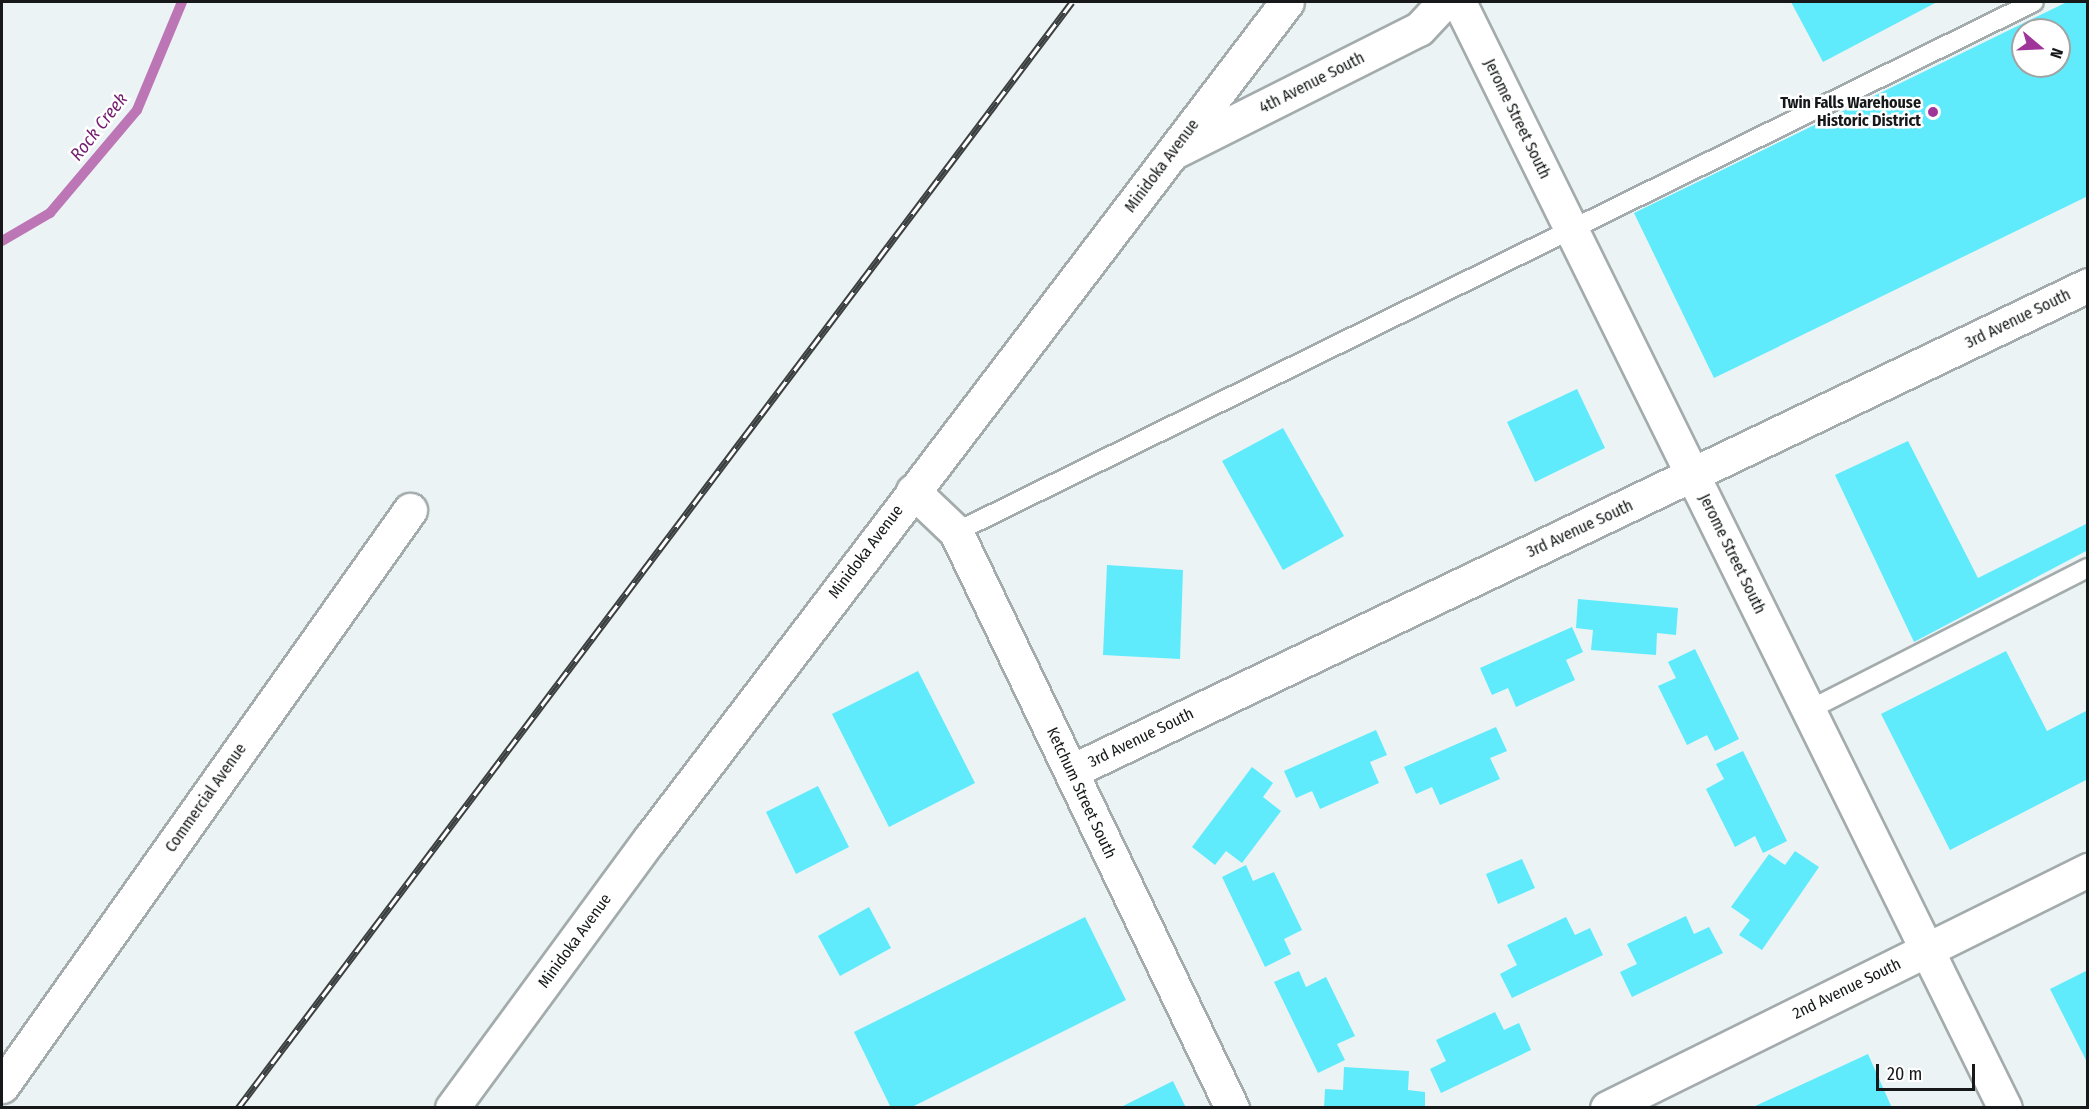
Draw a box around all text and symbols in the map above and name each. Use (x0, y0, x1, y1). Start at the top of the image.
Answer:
north arrow (2011, 18, 2071, 78)
text: N (2046, 46, 2067, 61)
street label: 4th Avenue South (1256, 48, 1368, 118)
street label: Jerome Street South (1480, 56, 1554, 182)
water label: Rock Creek (66, 89, 132, 165)
place label: Twin Falls Warehouse Historic District (1780, 93, 1921, 131)
marker: Twin Falls Warehouse Historic District (1926, 105, 1940, 119)
street label: Minidoka Avenue (1121, 116, 1203, 216)
street label: 3rd Avenue South (1962, 285, 2074, 353)
street label: Jerome Street South (1695, 491, 1769, 617)
street label: 3rd Avenue South (1524, 496, 1636, 562)
street label: Minidoka Avenue (825, 502, 907, 602)
street label: 3rd Avenue South (1085, 704, 1197, 772)
street label: Ketchum Street South (1042, 724, 1120, 862)
street label: Commercial Avenue (161, 740, 251, 856)
street label: Minidoka Avenue (534, 890, 616, 992)
street label: 2nd Avenue South (1790, 954, 1904, 1024)
scale bar (1879, 1052, 1978, 1090)
text: 20 m (1887, 1063, 1922, 1085)

